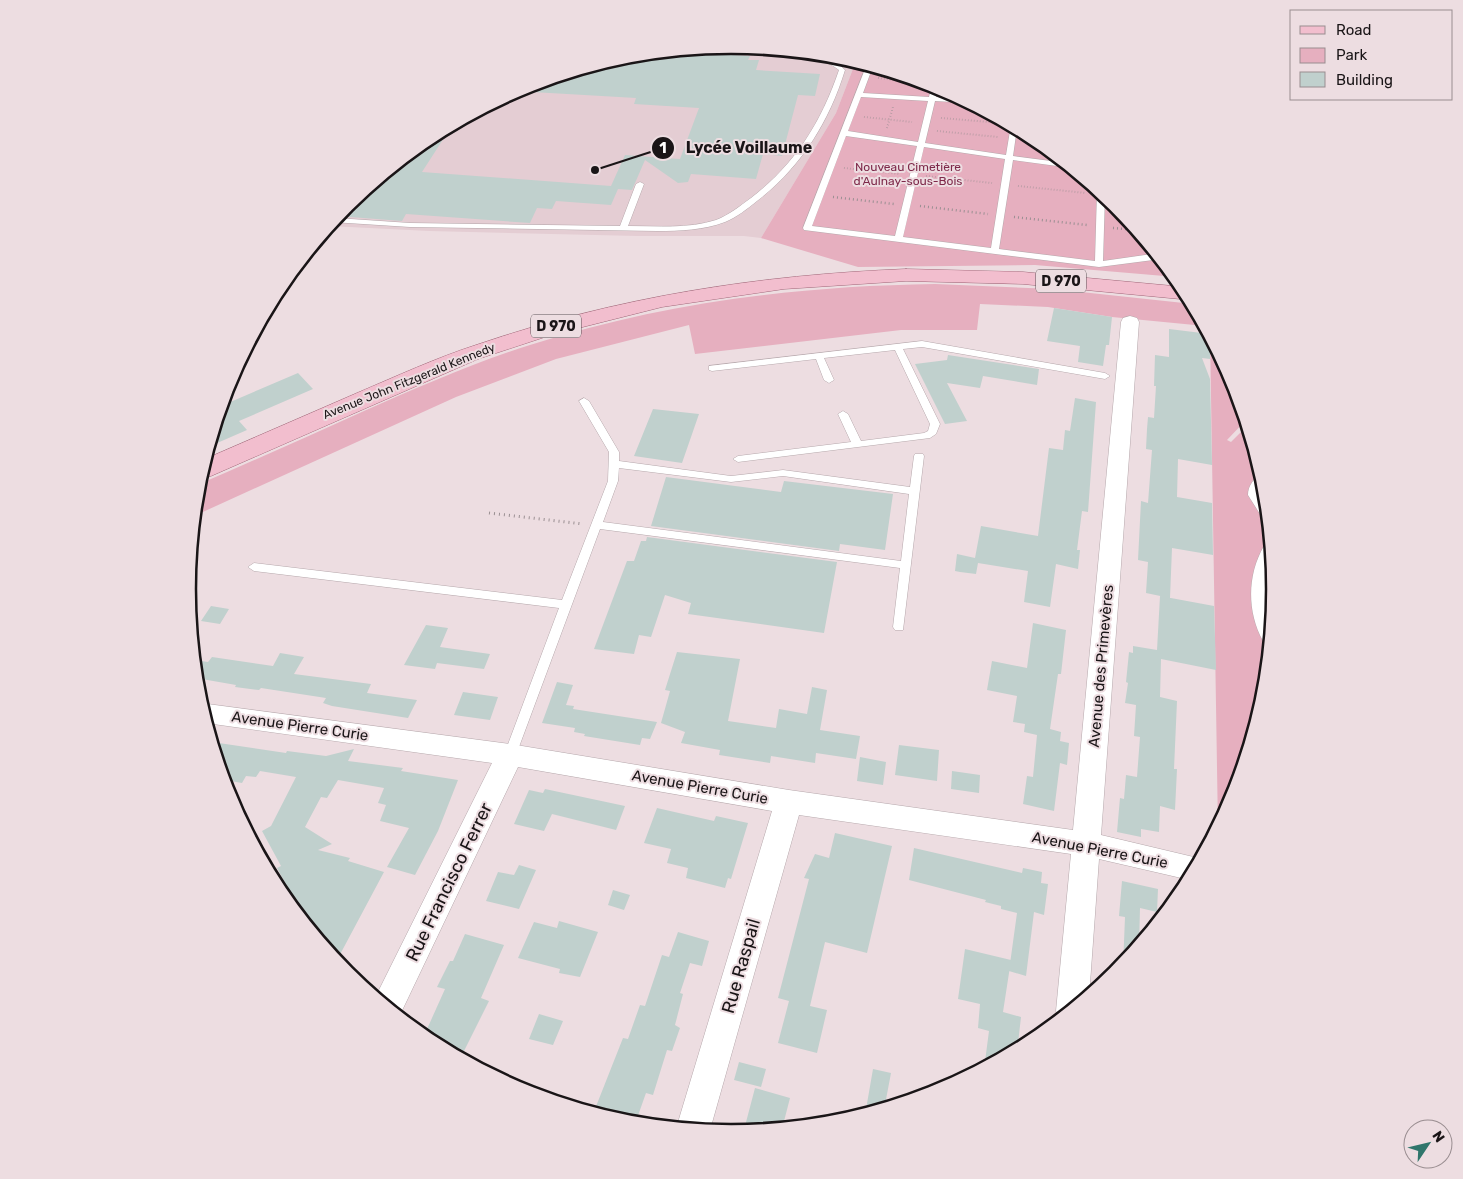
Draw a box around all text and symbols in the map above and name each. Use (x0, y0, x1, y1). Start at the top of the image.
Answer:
legend (1290, 10, 1453, 100)
text: Road (1336, 21, 1372, 39)
text: Park (1336, 46, 1367, 64)
text: Building (1336, 71, 1393, 89)
callout: Lycée Voillaume (650, 132, 822, 163)
text: Lycée Voillaume (686, 138, 812, 157)
text: 1 (659, 139, 667, 157)
park label: Nouveau Cimetière d'Aulnay-sous-Bois (854, 160, 962, 188)
road number: D 970 (1036, 270, 1086, 292)
road number: D 970 (531, 314, 581, 338)
street label: Avenue John Fitzgerald Kennedy (321, 340, 497, 422)
street label: Avenue des Primevères (1085, 584, 1117, 748)
street label: Avenue Pierre Curie (230, 707, 370, 745)
street label: Avenue Pierre Curie (631, 766, 769, 808)
street label: Rue Francisco Ferrer (401, 799, 497, 965)
street label: Avenue Pierre Curie (1031, 828, 1169, 872)
street label: Rue Raspail (717, 916, 765, 1016)
north arrow (1403, 1119, 1453, 1169)
text: N (1428, 1128, 1448, 1146)

